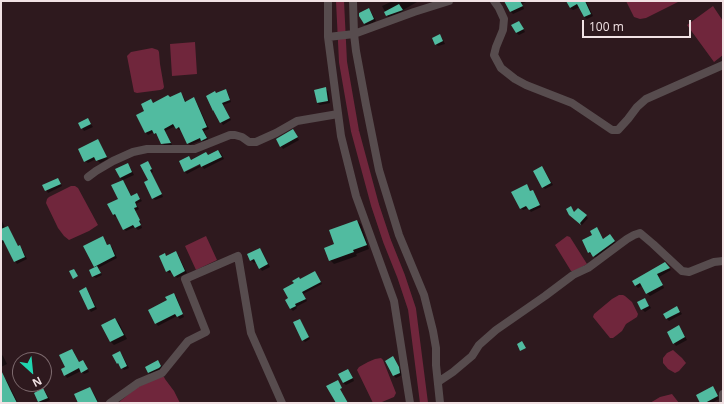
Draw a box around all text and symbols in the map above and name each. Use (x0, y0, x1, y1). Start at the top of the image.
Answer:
scale bar (584, 12, 693, 38)
text: 100 m (589, 18, 624, 35)
north arrow (12, 352, 52, 392)
text: N (30, 374, 45, 391)

